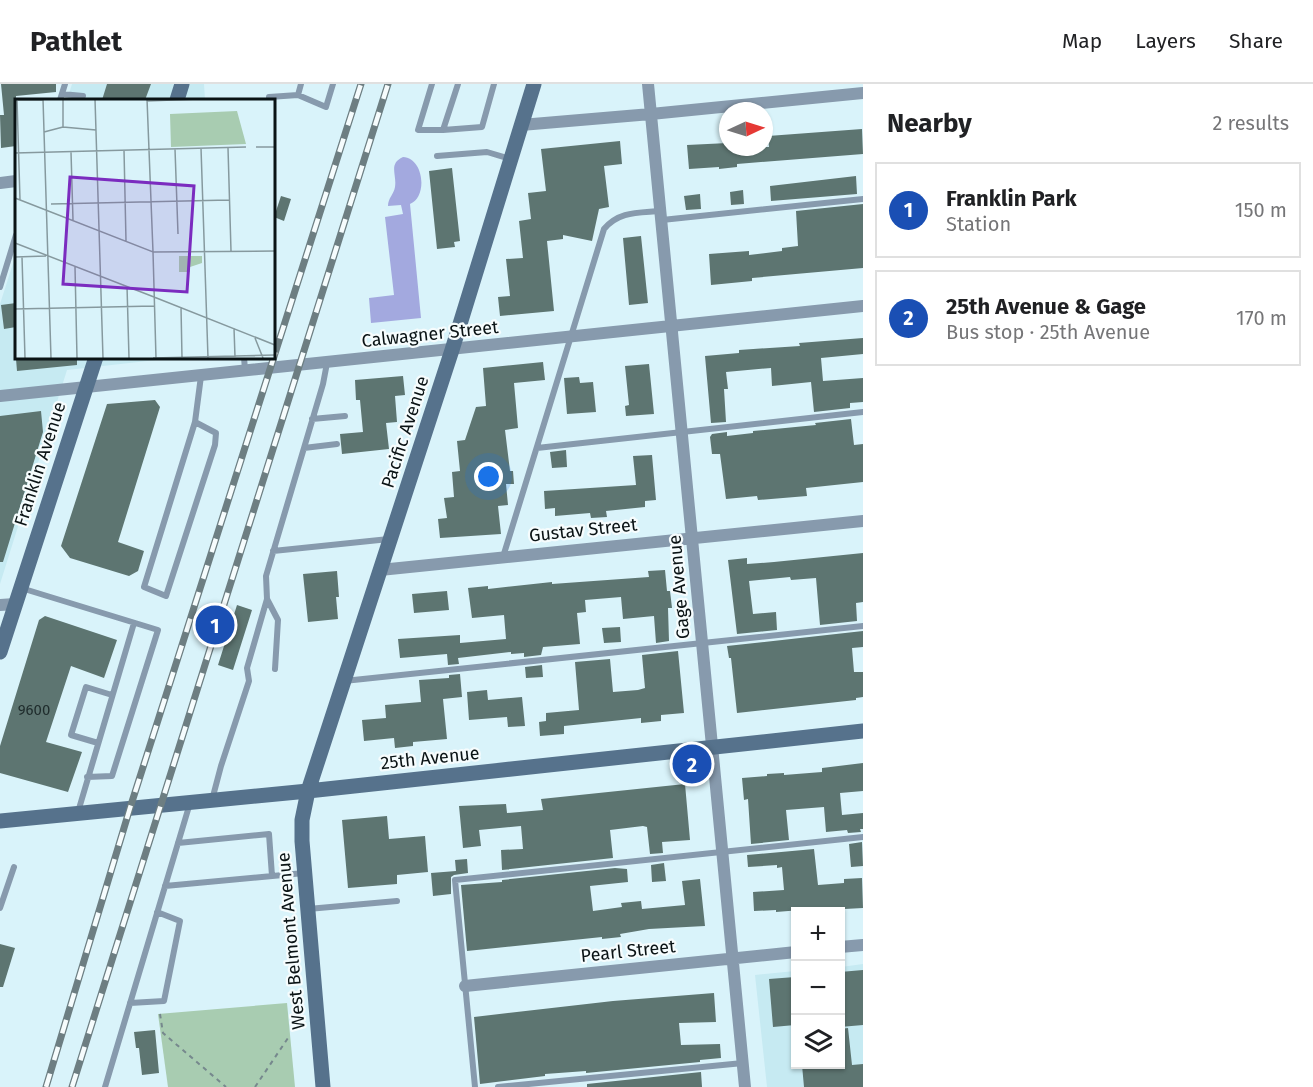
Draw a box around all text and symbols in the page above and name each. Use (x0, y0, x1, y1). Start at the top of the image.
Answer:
text: Pathlet (30, 25, 122, 58)
text: Map (1062, 28, 1102, 54)
text: Layers (1135, 28, 1196, 54)
text: Share (1229, 28, 1283, 54)
inset map (15, 99, 274, 358)
north arrow (719, 102, 773, 156)
text: Nearby (887, 108, 972, 139)
text: 2 results (1212, 111, 1289, 135)
text: Franklin Park (946, 185, 1077, 212)
text: 1 (904, 198, 913, 222)
text: 150 m (1235, 198, 1287, 222)
text: Station (946, 212, 1011, 236)
text: 25th Avenue & Gage (946, 293, 1146, 320)
text: 2 (903, 306, 914, 330)
text: 170 m (1236, 306, 1287, 330)
street label: Calwagner Street (361, 316, 500, 352)
text: Bus stop · 25th Avenue (946, 320, 1150, 344)
street label: Pacific Avenue (377, 373, 433, 491)
street label: Franklin Avenue (10, 399, 70, 529)
your location (474, 462, 503, 491)
street label: Gustav Street (528, 513, 639, 547)
street label: Gage Avenue (663, 534, 695, 640)
pin: 1 (196, 602, 234, 648)
house number: 9600 (18, 701, 50, 719)
street label: 25th Avenue (379, 742, 481, 774)
pin: 2 (672, 742, 712, 786)
street label: West Belmont Avenue (272, 852, 310, 1030)
map controls (791, 907, 845, 1069)
button: + (791, 907, 845, 961)
street label: Pearl Street (580, 935, 677, 967)
button: − (791, 961, 845, 1015)
button: layers (791, 1015, 845, 1069)

